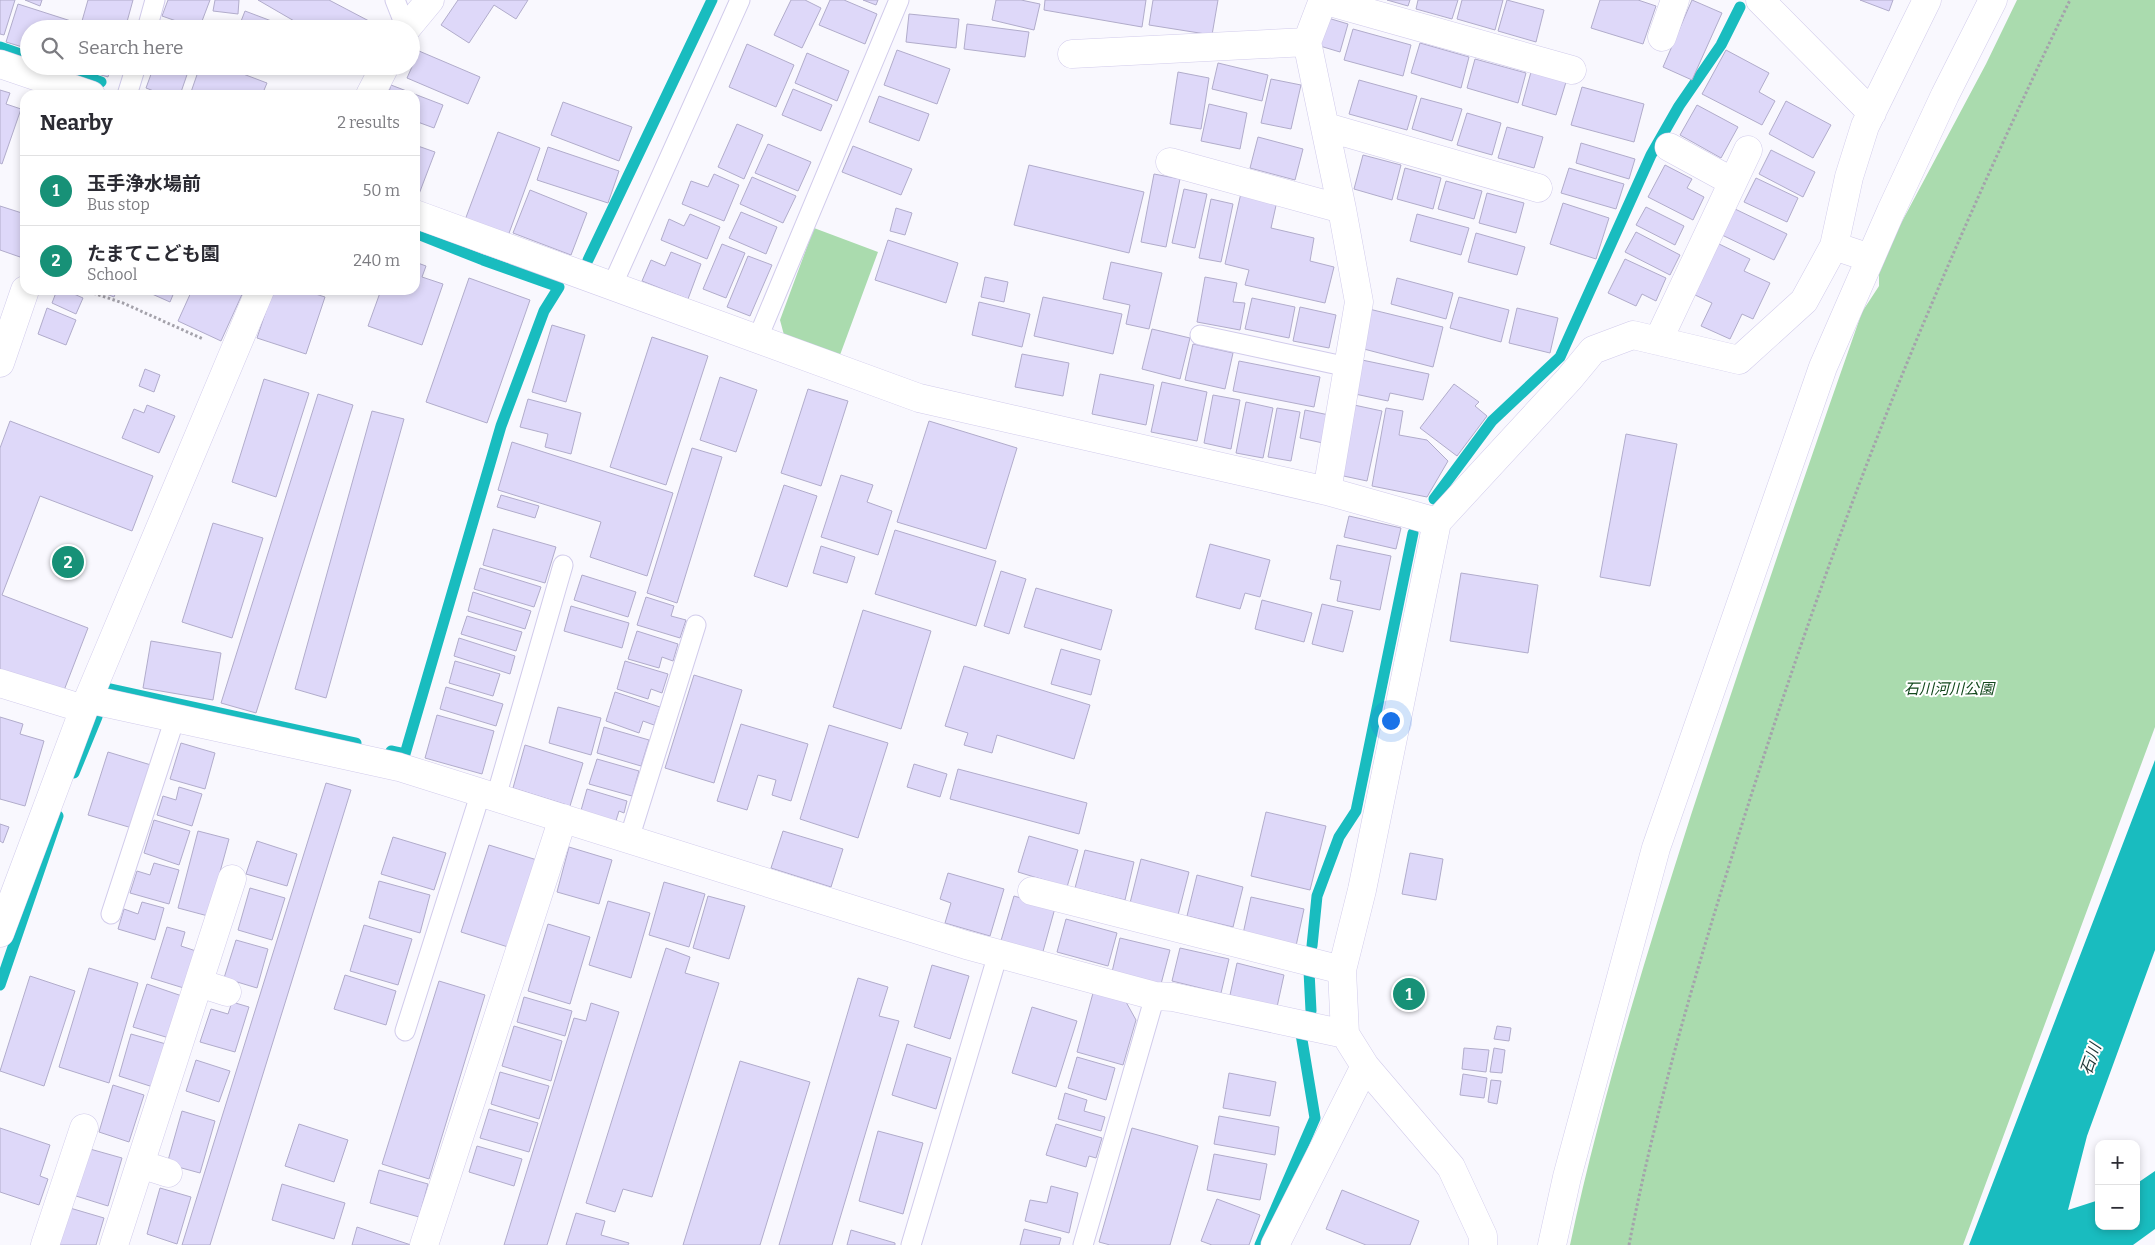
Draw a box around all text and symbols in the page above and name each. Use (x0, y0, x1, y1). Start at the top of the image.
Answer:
search box (20, 20, 420, 75)
icon: search (38, 34, 66, 62)
text: Search here (78, 36, 183, 59)
text: Nearby (40, 110, 113, 136)
text: 2 results (337, 113, 400, 132)
text: 玉手浄水場前 (87, 172, 201, 195)
text: 1 (53, 181, 59, 200)
text: 50 m (363, 181, 400, 200)
text: Bus stop (87, 195, 150, 214)
text: たまてこども園 (87, 242, 219, 265)
text: 2 (51, 251, 61, 270)
text: 240 m (353, 251, 400, 270)
text: School (87, 265, 137, 284)
pin: 2 (52, 543, 84, 581)
park label: 石川河川公園 (1904, 680, 1996, 698)
your location (1378, 708, 1404, 734)
pin: 1 (1393, 975, 1425, 1013)
water label: 石川 (2076, 1039, 2105, 1077)
map controls (2095, 1140, 2140, 1230)
button: + (2095, 1140, 2140, 1185)
button: − (2095, 1185, 2140, 1230)

